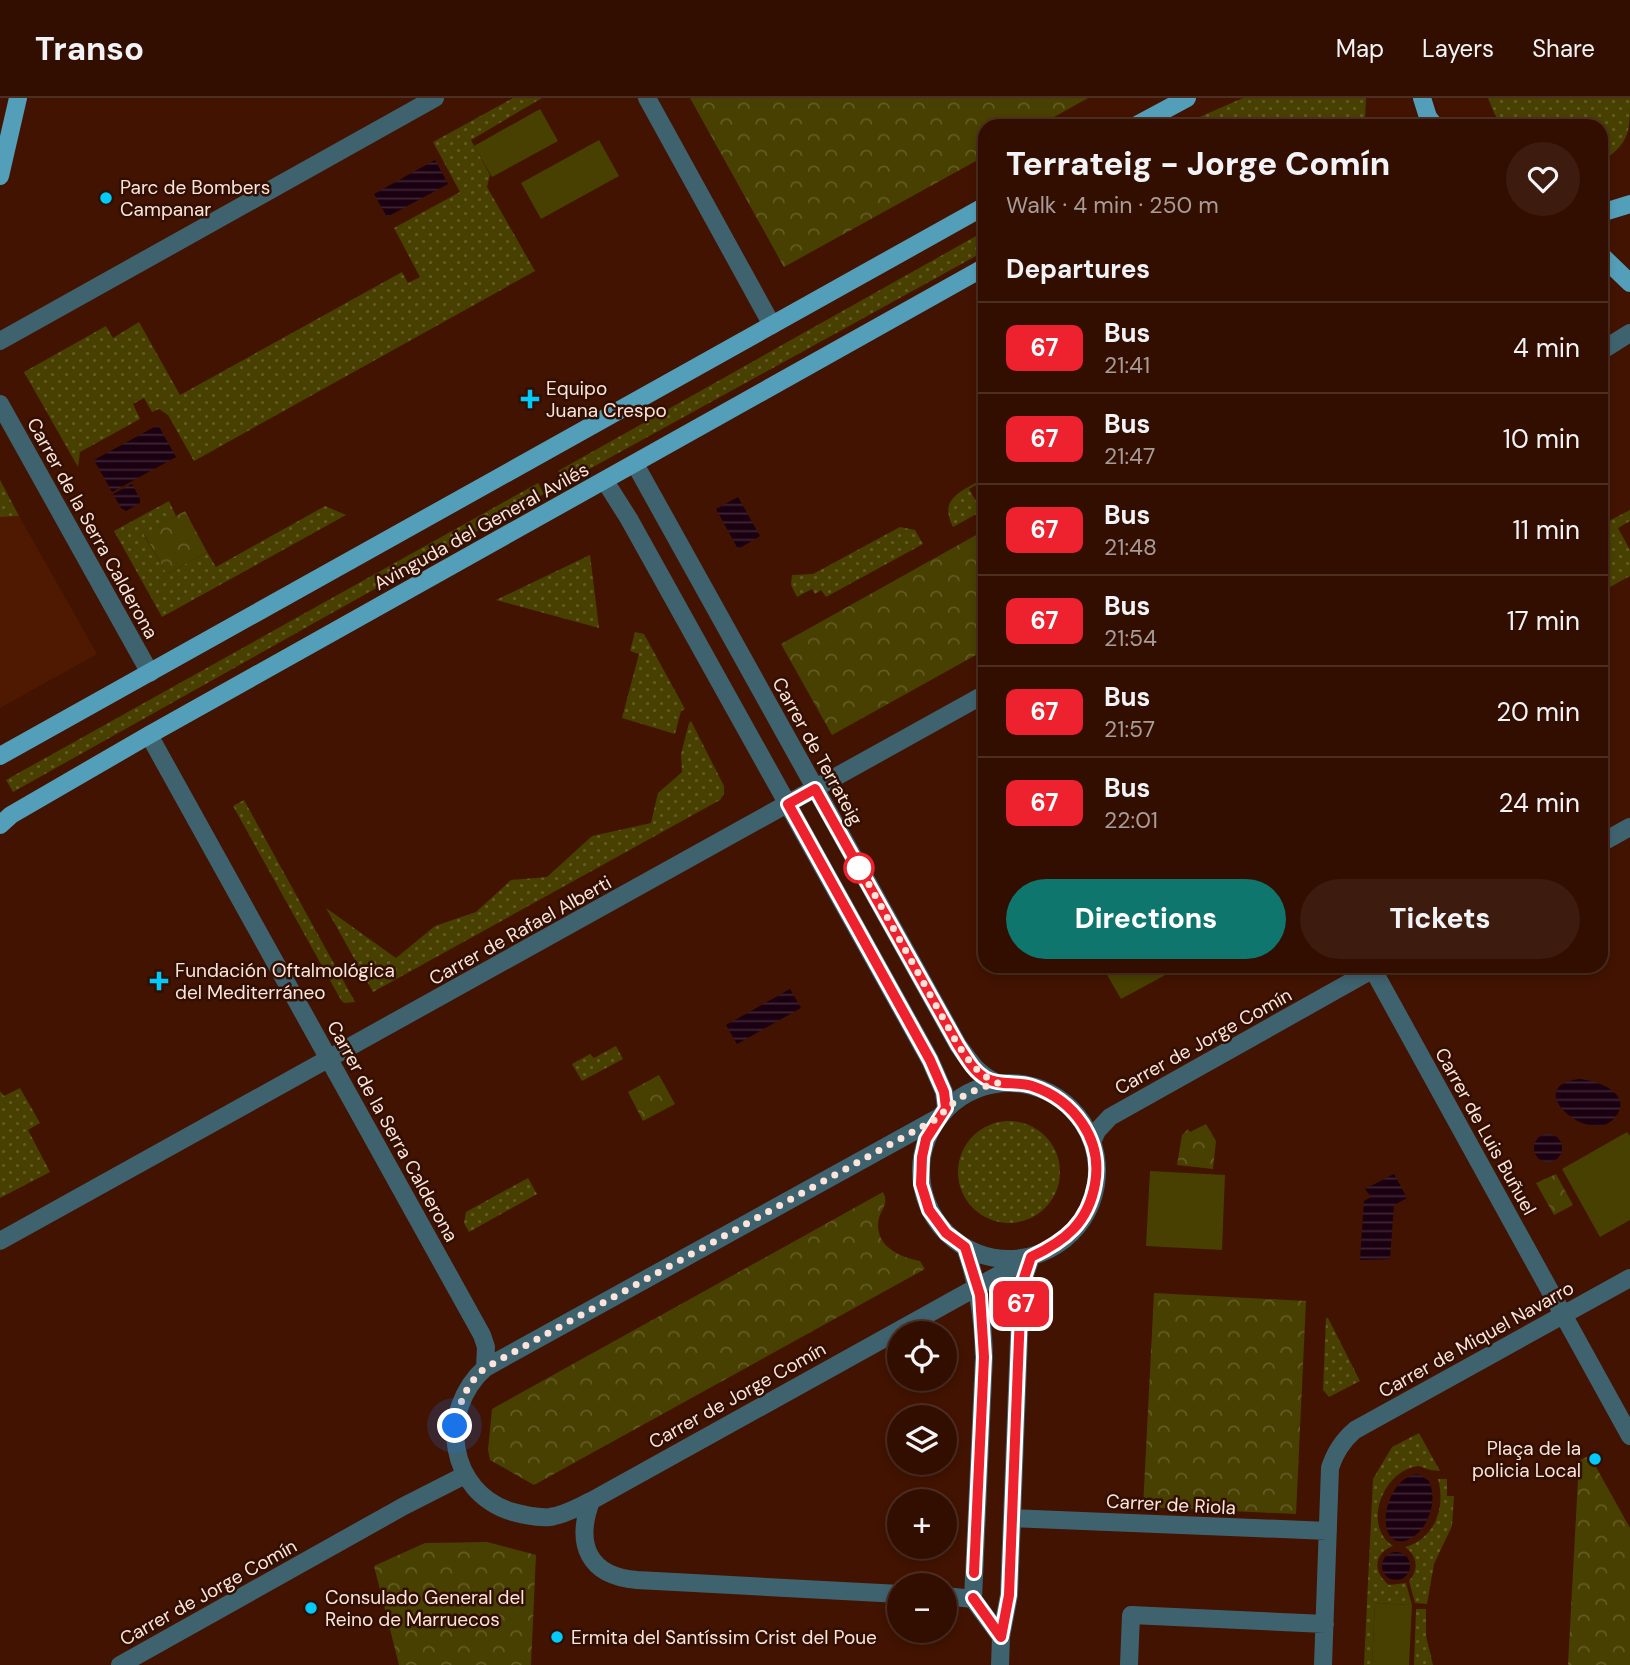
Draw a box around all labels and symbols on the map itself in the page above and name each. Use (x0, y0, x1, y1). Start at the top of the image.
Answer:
place label: Parc de Bombers Campanar (120, 175, 270, 222)
marker: Parc de Bombers Campanar (98, 190, 114, 206)
place label: Equipo Juana Crespo (546, 376, 667, 423)
marker: Equipo Juana Crespo (520, 389, 540, 409)
street label: Carrer de la Serra Calderona (21, 413, 164, 643)
street label: Avinguda del General Avilés (369, 457, 593, 596)
street label: Carrer de Terrateig (767, 673, 869, 830)
unlabelled marker (844, 853, 874, 883)
street label: Carrer de Rafael Alberti (425, 870, 616, 991)
place label: Fundación Oftalmológica del Mediterráneo (175, 958, 395, 1005)
marker: Fundación Oftalmológica del Mediterráneo (149, 971, 169, 991)
street label: Carrer de Jorge Comín (1110, 982, 1296, 1101)
street label: Carrer de la Serra Calderona (321, 1016, 464, 1246)
street label: Carrer de Luis Buñuel (1429, 1043, 1542, 1219)
street label: Carrer de Miquel Navarro (1374, 1275, 1578, 1404)
line badge: 67 (990, 1281, 1052, 1327)
street label: Carrer de Jorge Comín (644, 1336, 830, 1455)
your location (437, 1408, 472, 1443)
place label: Plaça de la policia Local (1472, 1436, 1581, 1483)
marker: Plaça de la policia Local (1587, 1451, 1603, 1467)
street label: Carrer de Riola (1105, 1489, 1237, 1520)
street label: Carrer de Jorge Comín (115, 1533, 301, 1652)
place label: Consulado General del Reino de Marruecos (325, 1585, 525, 1632)
marker: Consulado General del Reino de Marruecos (303, 1600, 319, 1616)
place label: Ermita del Santíssim Crist del Poue (571, 1625, 877, 1650)
marker: Ermita del Santíssim Crist del Poue (549, 1629, 565, 1645)

